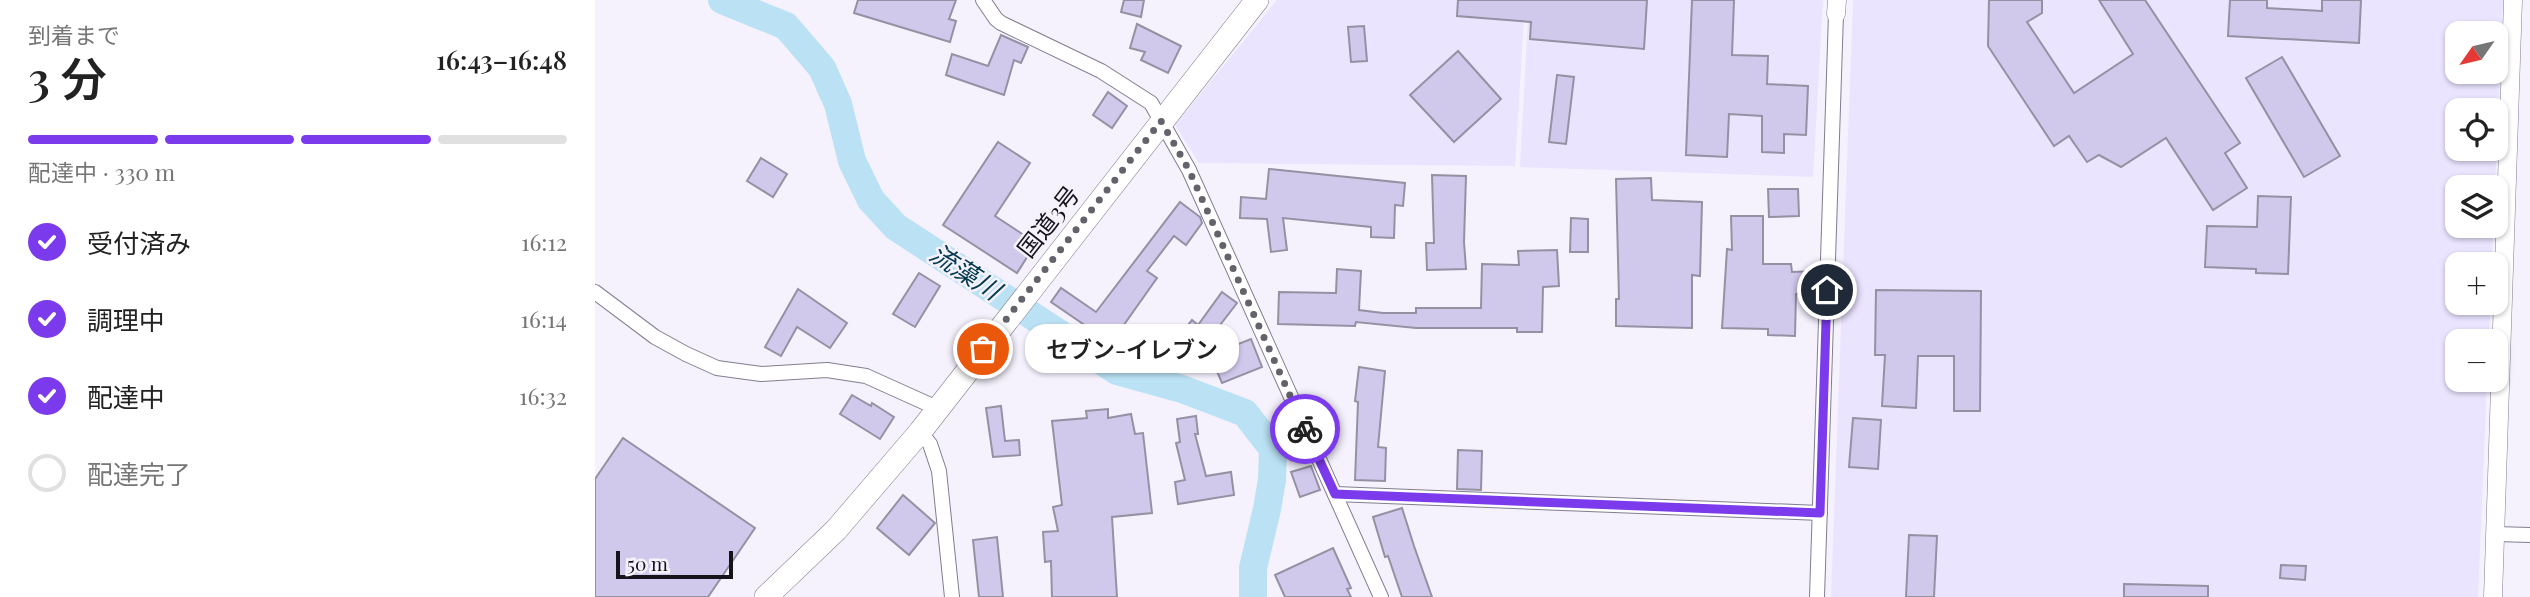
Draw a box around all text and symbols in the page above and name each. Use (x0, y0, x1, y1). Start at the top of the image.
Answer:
text: 到着まで (28, 19, 120, 50)
north arrow (2445, 21, 2508, 84)
map controls (2445, 21, 2508, 392)
text: 16:43–16:48 (436, 42, 567, 77)
text: 3 分 (28, 46, 107, 108)
button: locate (2445, 98, 2508, 161)
text: 配達中 · 330 m (28, 156, 175, 187)
button: layers (2445, 175, 2508, 238)
street label: 国道3号 (1009, 178, 1086, 263)
icon: check (28, 223, 66, 261)
text: 受付済み (87, 225, 191, 260)
text: 16:12 (521, 226, 567, 257)
water label: 流藻川 (924, 235, 1011, 308)
button: + (2445, 252, 2508, 315)
pin (1797, 260, 1857, 320)
icon: home (1808, 271, 1846, 309)
icon: check (28, 300, 66, 338)
text: 調理中 (87, 302, 165, 337)
text: 16:14 (521, 303, 567, 334)
pin (953, 319, 1013, 379)
callout: セブン-イレブン (1025, 324, 1239, 374)
button: − (2445, 329, 2508, 392)
icon: bag (964, 330, 1002, 368)
text: セブン-イレブン (1046, 333, 1218, 364)
icon: check (28, 377, 66, 415)
text: 配達中 (87, 379, 165, 414)
text: 16:32 (519, 380, 567, 411)
courier (1270, 394, 1340, 464)
icon: bike (1286, 410, 1324, 448)
text: 配達完了 (87, 456, 191, 491)
scale bar (616, 548, 733, 580)
text: 50 m (627, 550, 668, 576)

